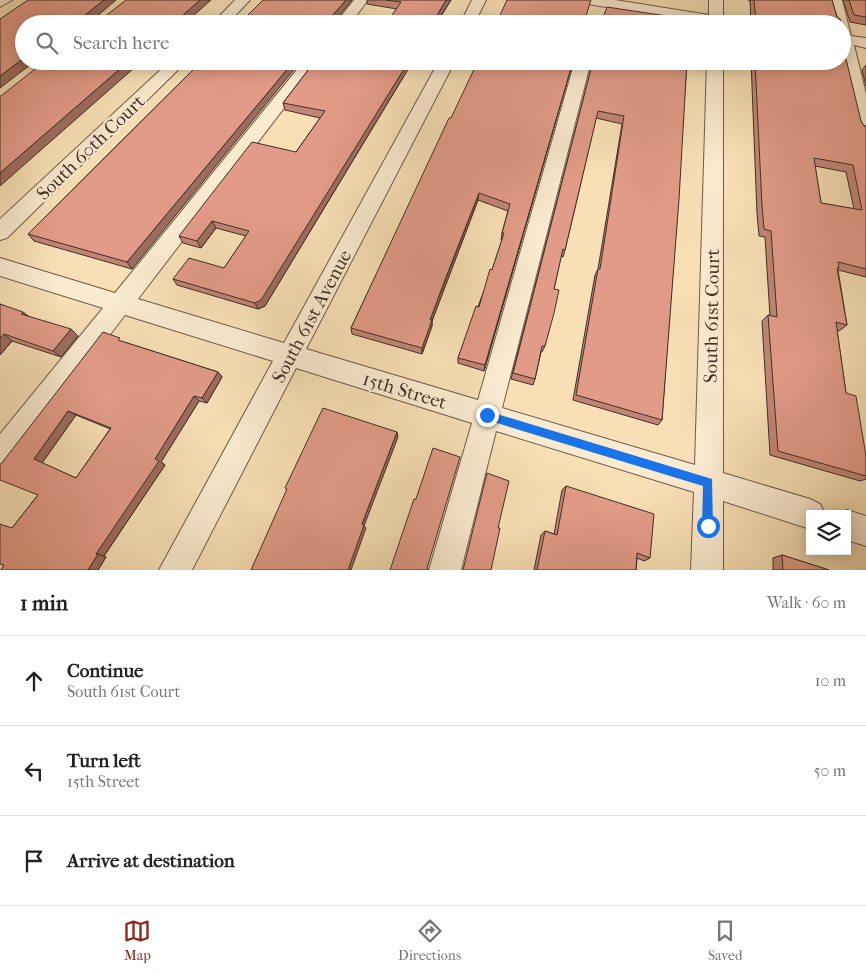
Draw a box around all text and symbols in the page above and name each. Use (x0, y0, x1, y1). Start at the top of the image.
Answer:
search box (15, 15, 851, 70)
icon: search (33, 29, 61, 57)
text: Search here (73, 32, 169, 54)
street label: South 60th Court (32, 90, 149, 205)
street label: South 61st Avenue (268, 246, 356, 387)
street label: South 61st Court (700, 248, 724, 383)
street label: 15th Street (360, 368, 450, 414)
route end (476, 404, 499, 427)
map controls (806, 510, 851, 555)
button: layers (806, 510, 851, 555)
route start (697, 515, 720, 538)
text: 1 min (20, 591, 68, 615)
text: Walk · 60 m (767, 593, 846, 612)
text: Continue (67, 660, 143, 682)
icon: ahead (20, 667, 48, 695)
text: 10 m (815, 671, 846, 690)
text: South 61st Court (67, 682, 180, 701)
text: Turn left (67, 750, 141, 772)
icon: left (20, 757, 48, 785)
text: 50 m (814, 761, 846, 780)
text: 15th Street (67, 772, 140, 791)
icon: arrive (20, 847, 48, 875)
text: Arrive at destination (67, 850, 235, 872)
tab: Map (123, 917, 151, 964)
tab: Directions (398, 917, 461, 964)
tab: Saved (708, 917, 743, 964)

